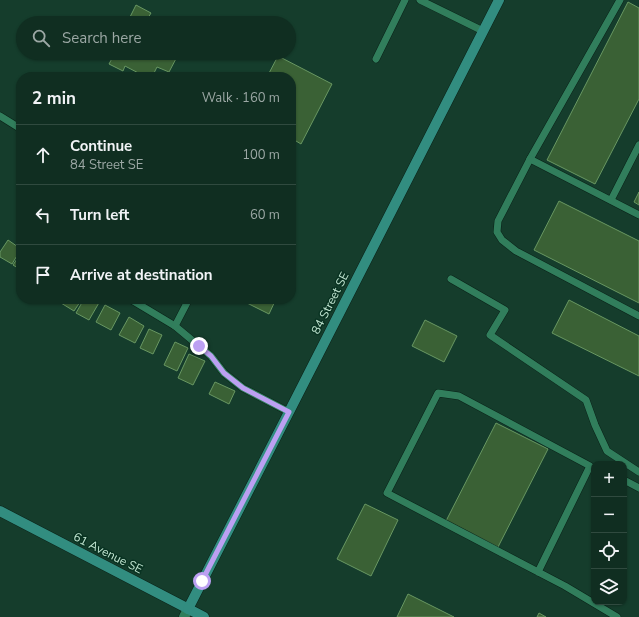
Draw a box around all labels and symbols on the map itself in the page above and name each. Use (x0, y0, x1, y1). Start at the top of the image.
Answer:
street label: 84 Street SE (308, 269, 352, 337)
route end (190, 337, 208, 355)
street label: 61 Avenue SE (71, 529, 145, 577)
route start (193, 572, 211, 590)

